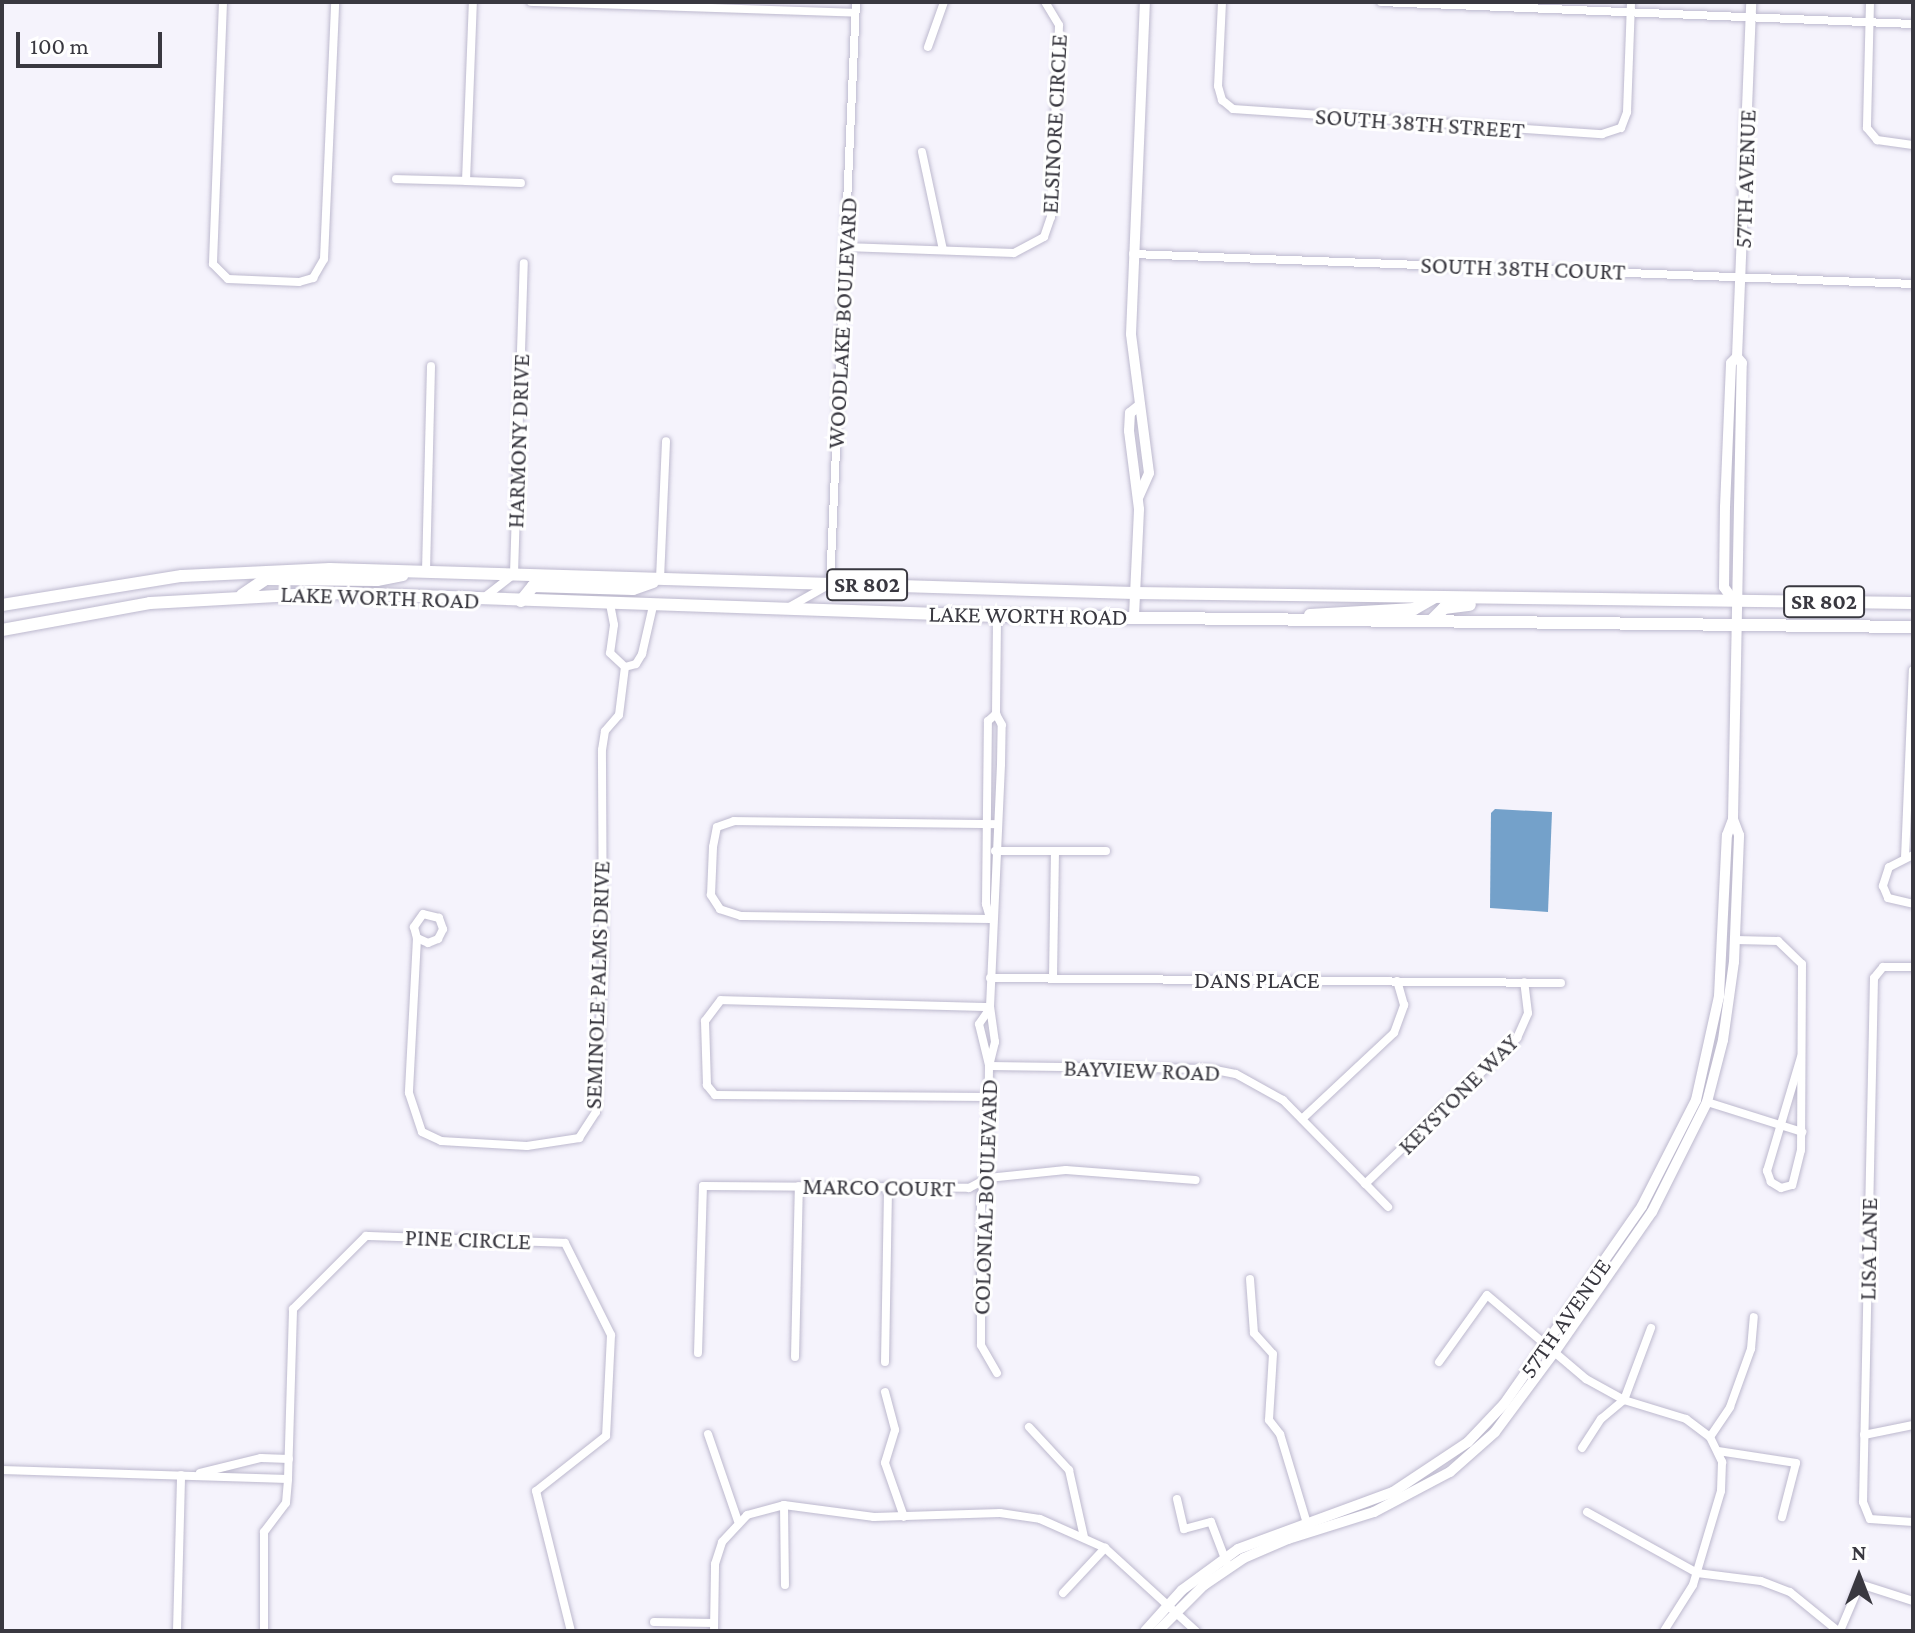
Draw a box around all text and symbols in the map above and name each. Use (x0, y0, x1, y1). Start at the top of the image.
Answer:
scale bar (20, 16, 166, 66)
text: 100 m (30, 32, 89, 59)
street label: ELSINORE CIRCLE (1035, 34, 1073, 214)
street label: SOUTH 38TH STREET (1314, 101, 1526, 145)
street label: 57TH AVENUE (1728, 109, 1762, 249)
street label: WOODLAKE BOULEVARD (821, 196, 863, 450)
street label: SOUTH 38TH COURT (1420, 250, 1626, 286)
street label: HARMONY DRIVE (501, 353, 535, 529)
road number: SR 802 (825, 567, 909, 603)
street label: LAKE WORTH ROAD (280, 579, 480, 615)
road number: SR 802 (1782, 584, 1866, 620)
street label: LAKE WORTH ROAD (928, 599, 1128, 631)
street label: SEMINOLE PALMS DRIVE (578, 860, 616, 1110)
street label: DANS PLACE (1194, 966, 1320, 994)
street label: KEYSTONE WAY (1392, 1028, 1524, 1160)
street label: BAYVIEW ROAD (1063, 1053, 1221, 1087)
street label: COLONIAL BOULEVARD (966, 1078, 1004, 1316)
street label: MARCO COURT (802, 1171, 956, 1203)
street label: LISA LANE (1853, 1197, 1883, 1301)
street label: PINE CIRCLE (404, 1222, 532, 1256)
street label: 57TH AVENUE (1513, 1253, 1617, 1383)
north arrow (1819, 1537, 1899, 1617)
text: N (1852, 1540, 1867, 1565)

